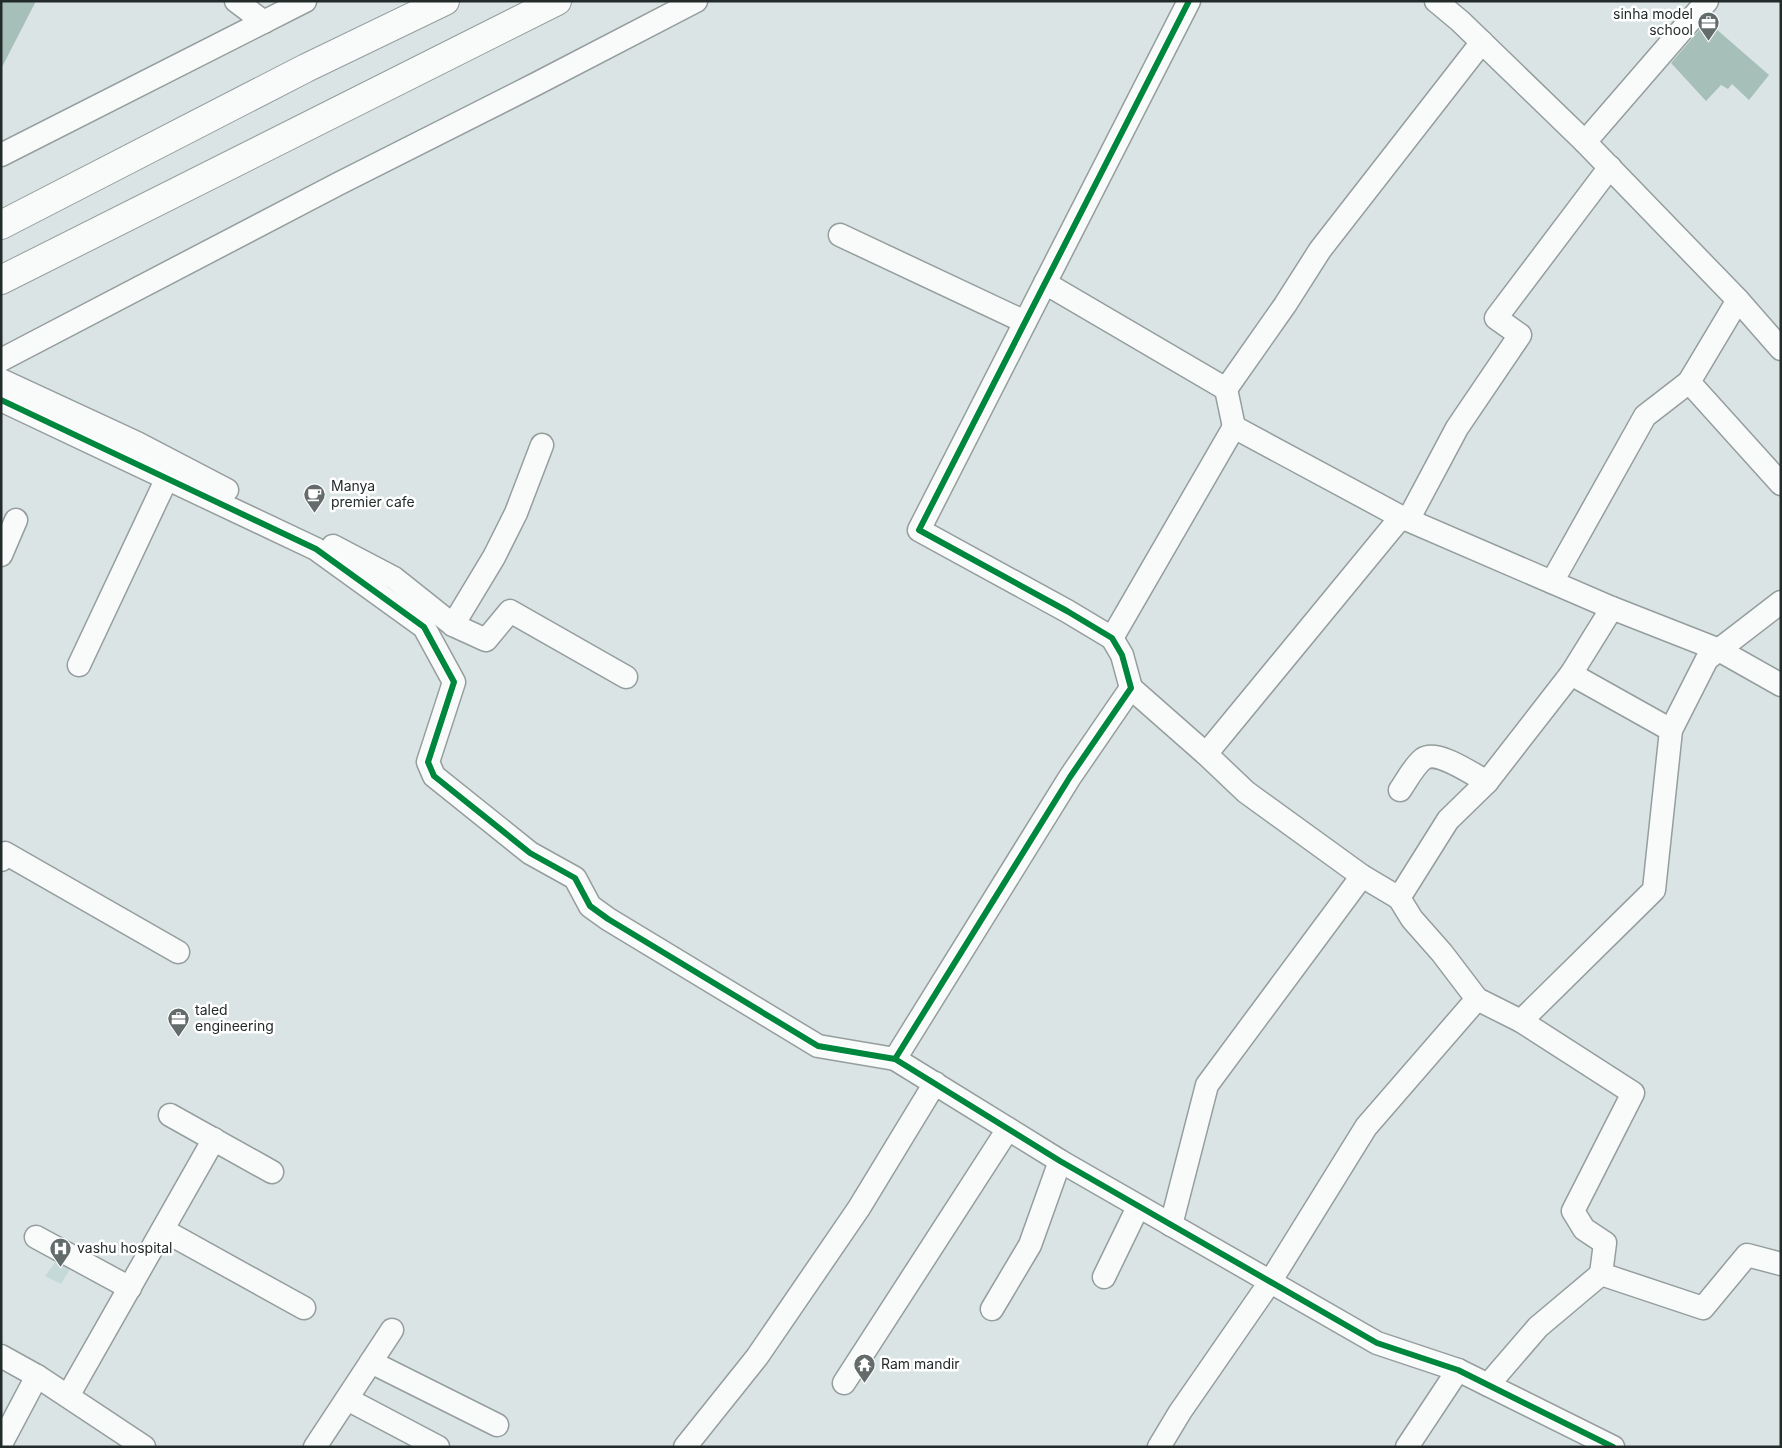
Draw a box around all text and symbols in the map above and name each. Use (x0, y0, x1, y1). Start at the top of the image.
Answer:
place label: sinha model school (1613, 5, 1693, 38)
office icon: sinha model school (1697, 10, 1721, 41)
place label: Manya premier cafe (331, 477, 415, 510)
cafe icon: Manya premier cafe (303, 482, 327, 513)
place label: taled engineering (195, 1001, 274, 1034)
office icon: taled engineering (167, 1006, 191, 1037)
hospital icon: vashu hospital (49, 1236, 73, 1267)
place label: vashu hospital (77, 1239, 172, 1256)
temple icon: Ram mandir (853, 1352, 877, 1383)
place label: Ram mandir (881, 1355, 960, 1372)

